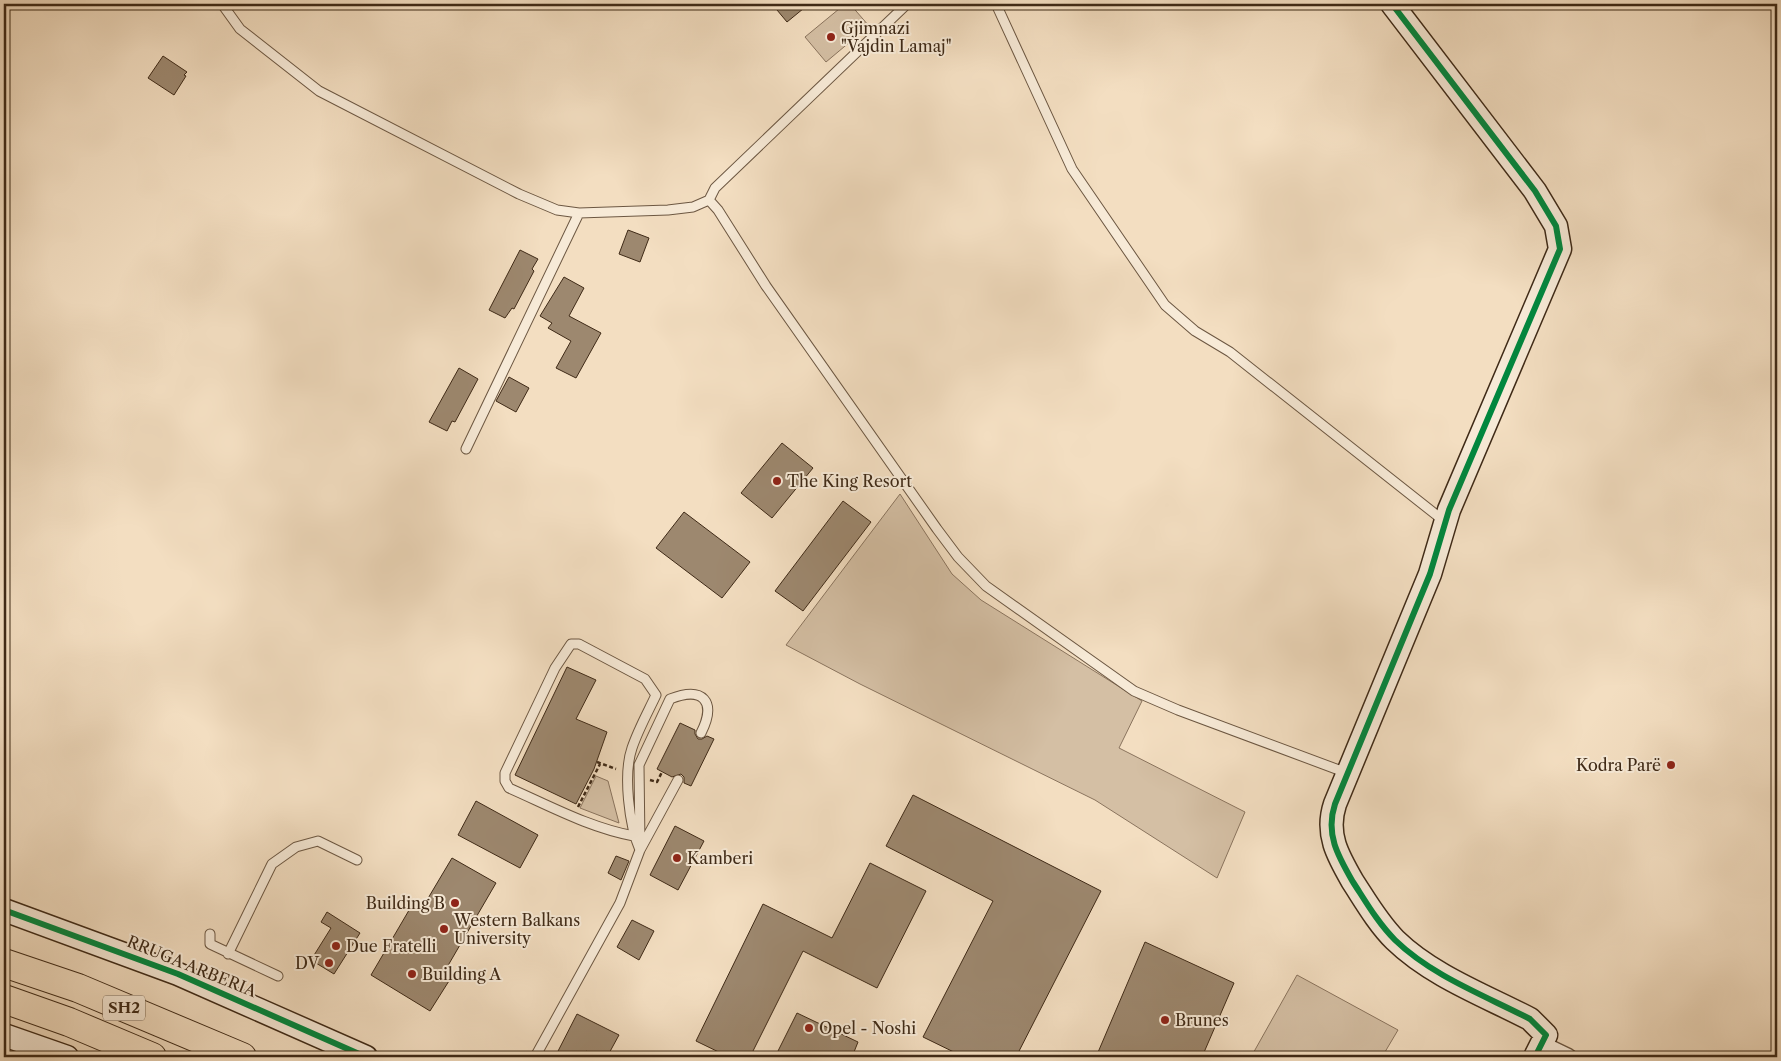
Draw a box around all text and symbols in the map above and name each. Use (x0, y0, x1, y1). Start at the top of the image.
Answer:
place label: Gjimnazi "Vajdin Lamaj" (841, 18, 952, 56)
marker: Gjimnazi "Vajdin Lamaj" (825, 31, 837, 43)
place label: The King Resort (787, 471, 912, 491)
marker: The King Resort (771, 475, 783, 487)
place label: Kodra Parë (1576, 755, 1661, 775)
marker: Kodra Parë (1665, 759, 1677, 771)
place label: Kamberi (687, 848, 753, 868)
marker: Kamberi (671, 852, 683, 864)
place label: Building B (366, 893, 445, 913)
marker: Building B (449, 897, 461, 909)
place label: Western Balkans University (453, 910, 580, 948)
marker: Western Balkans University (438, 923, 450, 935)
street label: RRUGA ARBERIA (124, 931, 261, 1002)
place label: Due Fratelli (346, 936, 437, 956)
marker: Due Fratelli (330, 940, 342, 952)
place label: DV (295, 953, 319, 973)
marker: DV (323, 957, 335, 969)
place label: Building A (422, 964, 502, 984)
marker: Building A (406, 968, 418, 980)
road number: SH2 (103, 996, 145, 1020)
place label: Brunes (1175, 1010, 1229, 1030)
marker: Brunes (1159, 1014, 1171, 1026)
place label: Opel - Noshi (819, 1018, 916, 1038)
marker: Opel - Noshi (803, 1022, 815, 1034)

